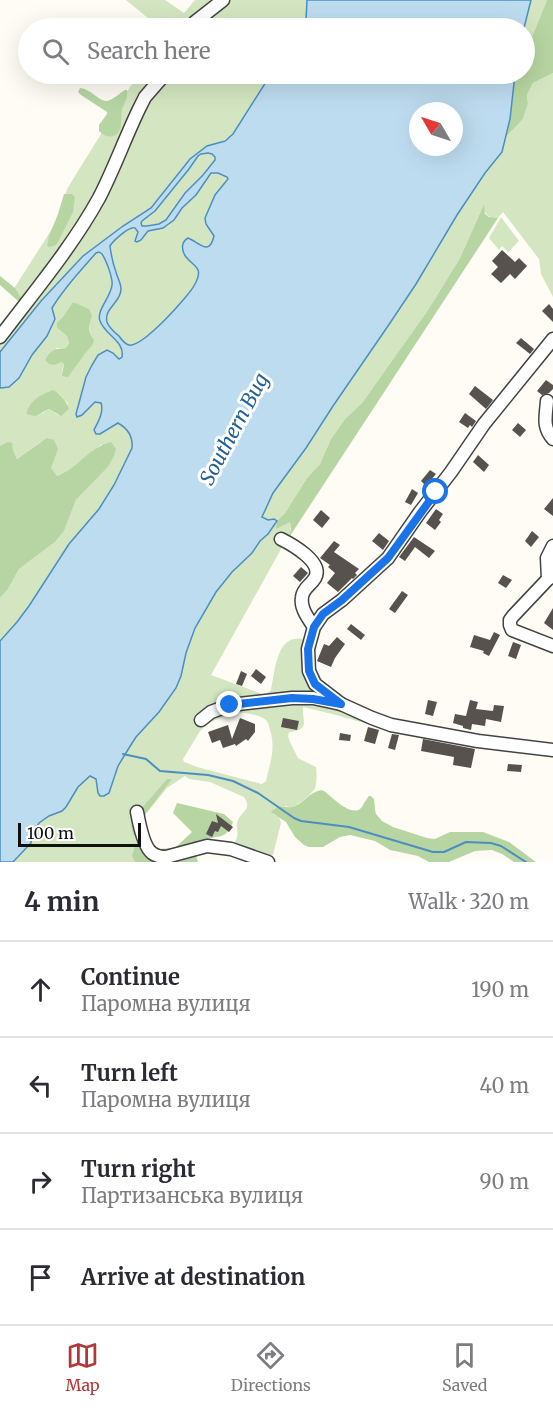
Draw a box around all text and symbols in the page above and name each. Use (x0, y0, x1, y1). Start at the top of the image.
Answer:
search box (18, 18, 535, 84)
icon: search (39, 35, 72, 68)
text: Search here (87, 37, 210, 65)
north arrow (409, 102, 463, 156)
water label: Southern Bug (194, 369, 273, 489)
route start (422, 478, 448, 504)
route end (216, 691, 242, 717)
scale bar (18, 820, 141, 848)
text: 100 m (27, 823, 74, 843)
text: 4 min (24, 885, 99, 918)
text: Walk · 320 m (409, 889, 529, 914)
text: Continue (81, 963, 180, 991)
icon: ahead (24, 973, 57, 1006)
text: 190 m (471, 977, 529, 1002)
text: Паромна вулиця (81, 991, 251, 1016)
text: Turn left (81, 1059, 178, 1087)
icon: left (24, 1069, 57, 1102)
text: 40 m (479, 1073, 529, 1098)
text: Паромна вулиця (81, 1087, 251, 1112)
text: Turn right (81, 1155, 195, 1183)
icon: right (24, 1165, 57, 1198)
text: 90 m (479, 1169, 529, 1194)
text: Партизанська вулиця (81, 1183, 303, 1208)
icon: arrive (24, 1261, 57, 1294)
text: Arrive at destination (81, 1263, 305, 1291)
tab: Map (66, 1339, 100, 1395)
tab: Directions (231, 1339, 311, 1395)
tab: Saved (442, 1339, 487, 1395)

